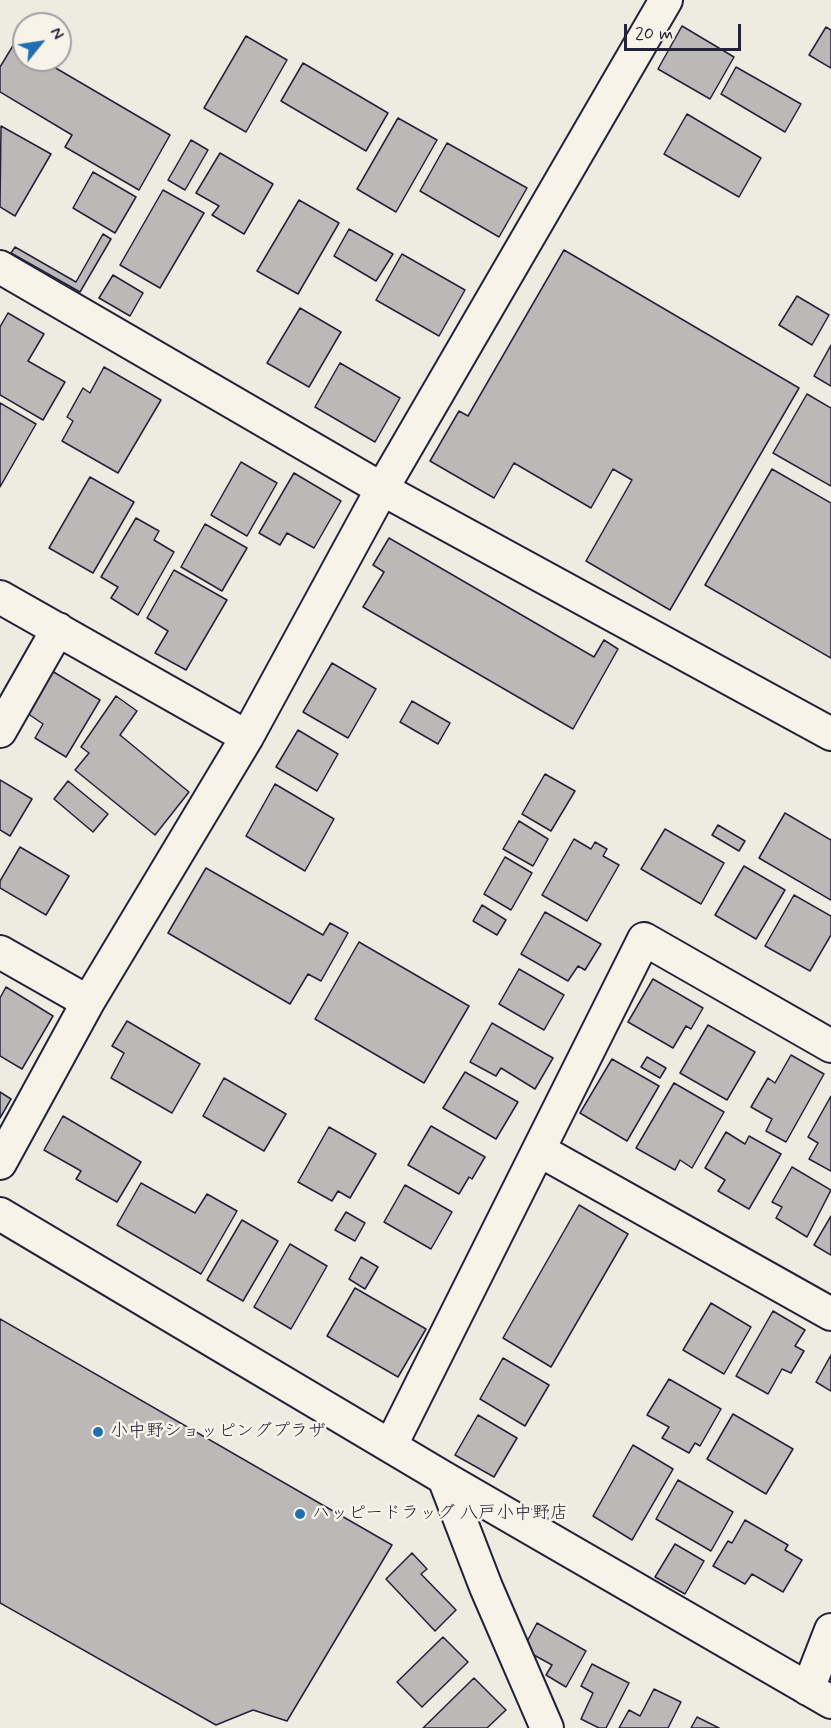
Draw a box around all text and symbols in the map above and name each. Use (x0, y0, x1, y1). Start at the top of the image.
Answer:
north arrow (12, 12, 72, 72)
scale bar (627, 12, 744, 50)
text: 20 m (635, 22, 673, 46)
text: N (45, 24, 68, 44)
place label: 小中野ショッピングプラザ (110, 1421, 326, 1443)
marker: 小中野ショッピングプラザ (91, 1425, 105, 1439)
place label: ハッピードラッグ 八戸小中野店 (312, 1503, 568, 1525)
marker: ハッピードラッグ 八戸小中野店 (293, 1507, 307, 1521)

